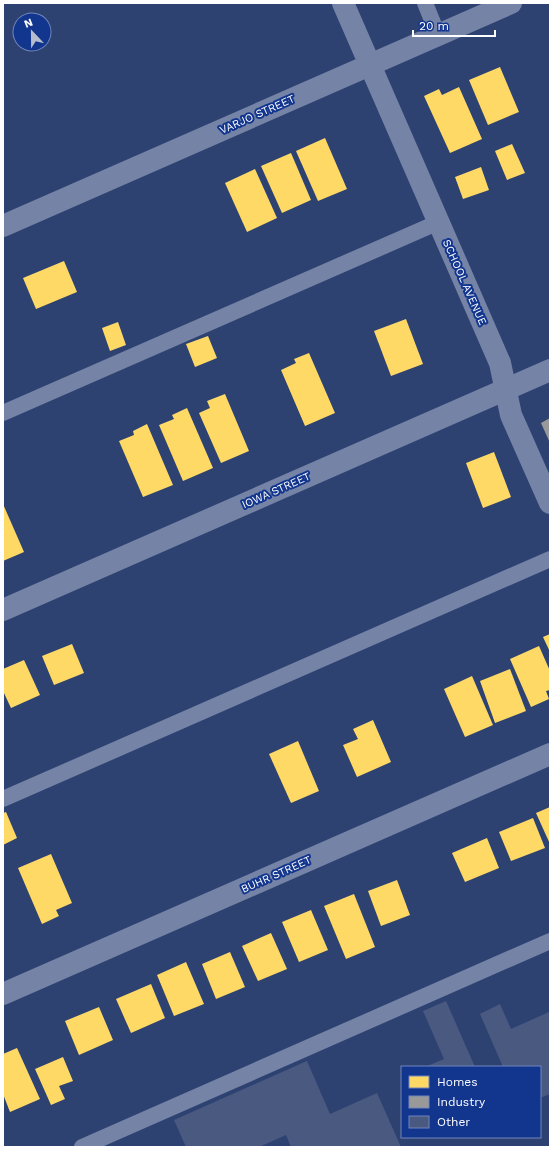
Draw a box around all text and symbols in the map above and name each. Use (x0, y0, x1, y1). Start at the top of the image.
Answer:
north arrow (12, 12, 52, 52)
scale bar (413, 12, 495, 38)
text: N (22, 16, 35, 31)
text: 20 m (419, 19, 449, 33)
street label: VARJO STREET (218, 92, 297, 137)
street label: SCHOOL AVENUE (440, 237, 489, 327)
street label: IOWA STREET (240, 469, 313, 511)
street label: BUHR STREET (239, 853, 314, 896)
legend (401, 1066, 541, 1138)
text: Homes (437, 1075, 478, 1089)
text: Industry (437, 1095, 486, 1109)
text: Other (437, 1115, 470, 1129)

